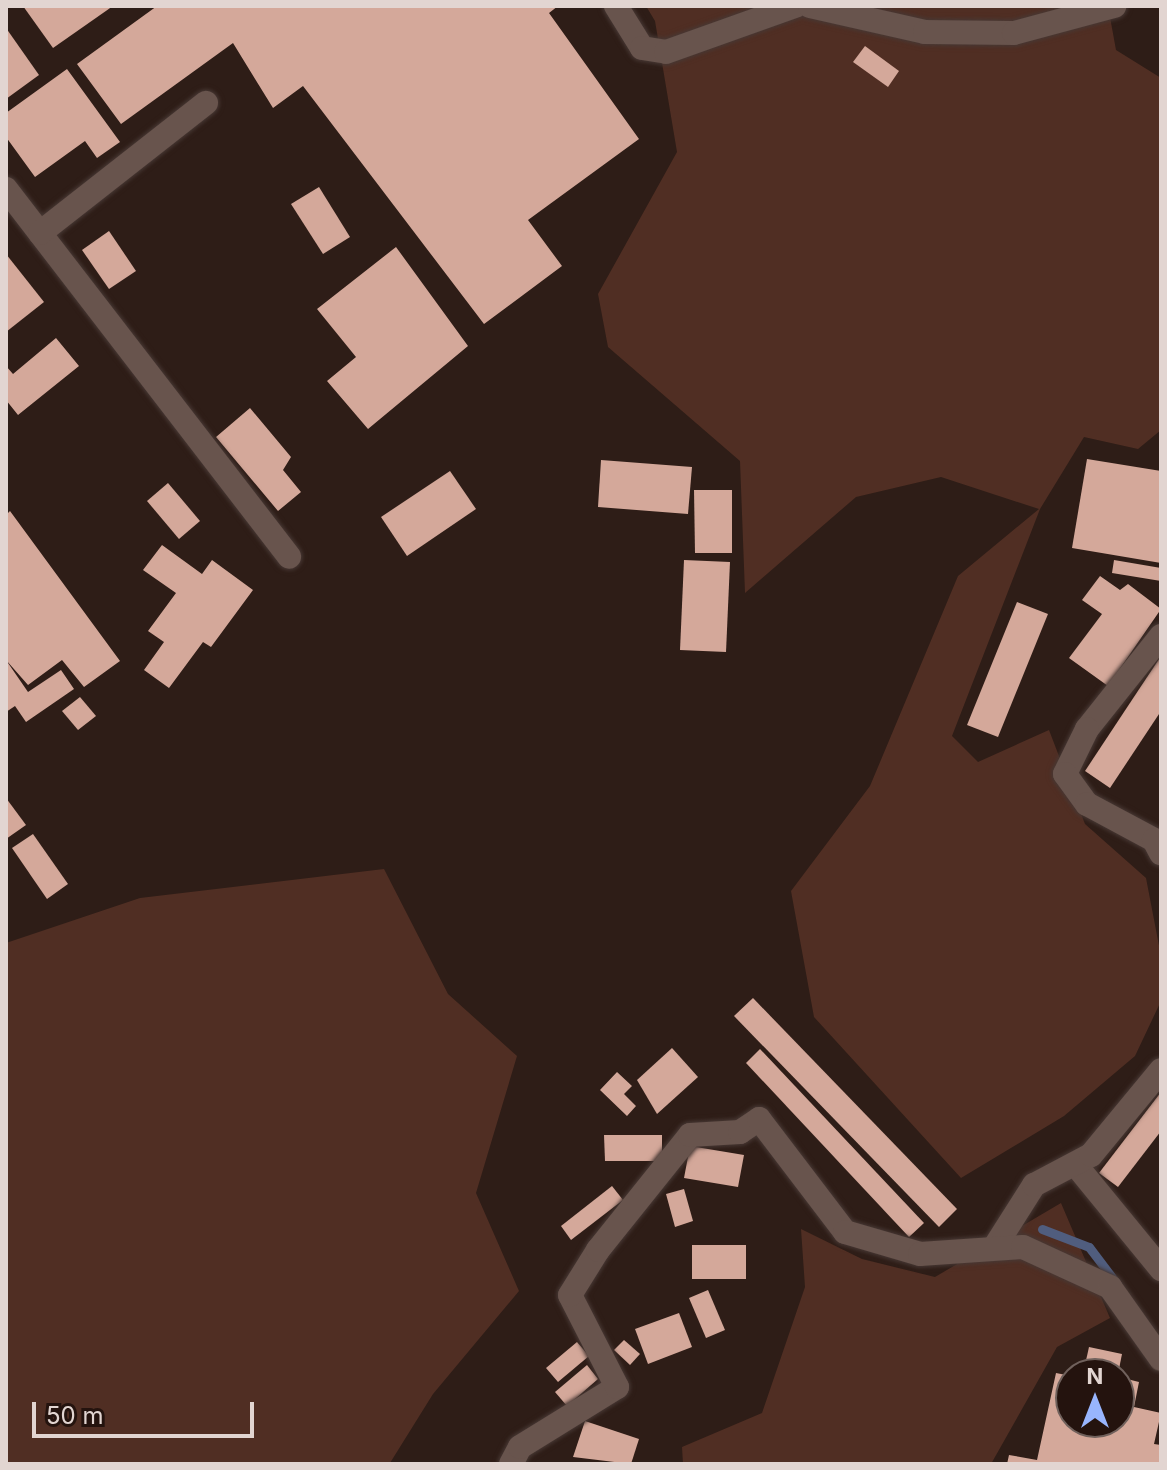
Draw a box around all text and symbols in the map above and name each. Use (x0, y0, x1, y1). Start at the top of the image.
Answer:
north arrow (1055, 1358, 1135, 1438)
text: N (1087, 1363, 1103, 1389)
scale bar (36, 1386, 258, 1436)
text: 50 m (46, 1401, 104, 1430)

